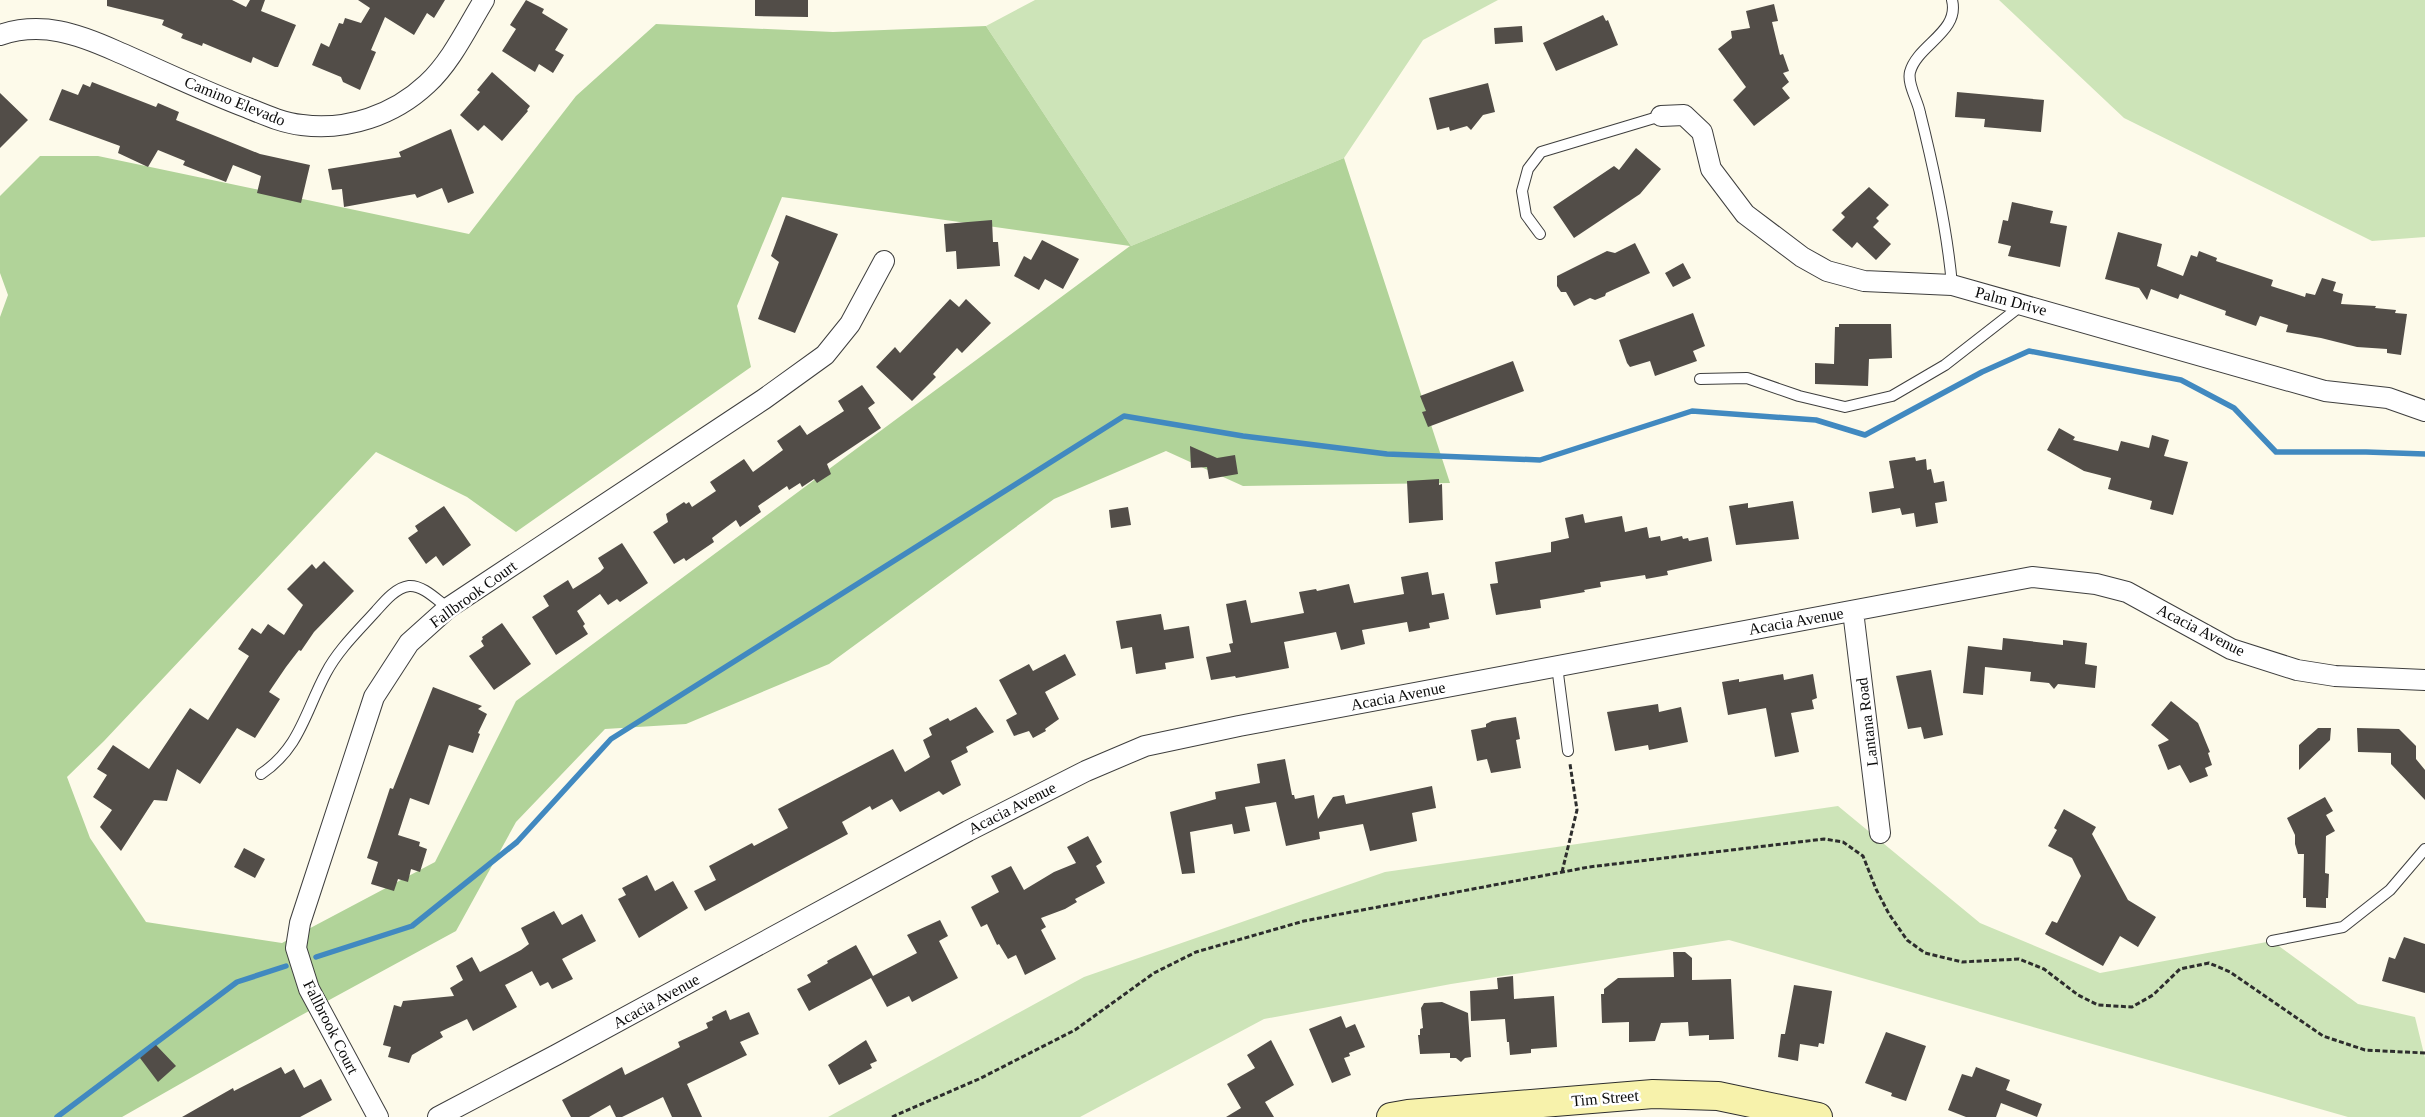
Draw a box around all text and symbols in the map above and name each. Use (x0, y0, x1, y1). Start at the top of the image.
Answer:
street label: Camino Elevado (182, 73, 288, 129)
street label: Palm Drive (1973, 283, 2049, 319)
street label: Fallbrook Court (426, 557, 520, 631)
street label: Acacia Avenue (2154, 601, 2248, 659)
street label: Acacia Avenue (1747, 604, 1845, 638)
street label: Lantana Road (1853, 677, 1881, 767)
street label: Acacia Avenue (1349, 678, 1447, 714)
street label: Acacia Avenue (965, 779, 1059, 837)
street label: Acacia Avenue (610, 970, 702, 1032)
street label: Fallbrook Court (300, 977, 362, 1077)
street label: Tim Street (1571, 1087, 1640, 1109)

